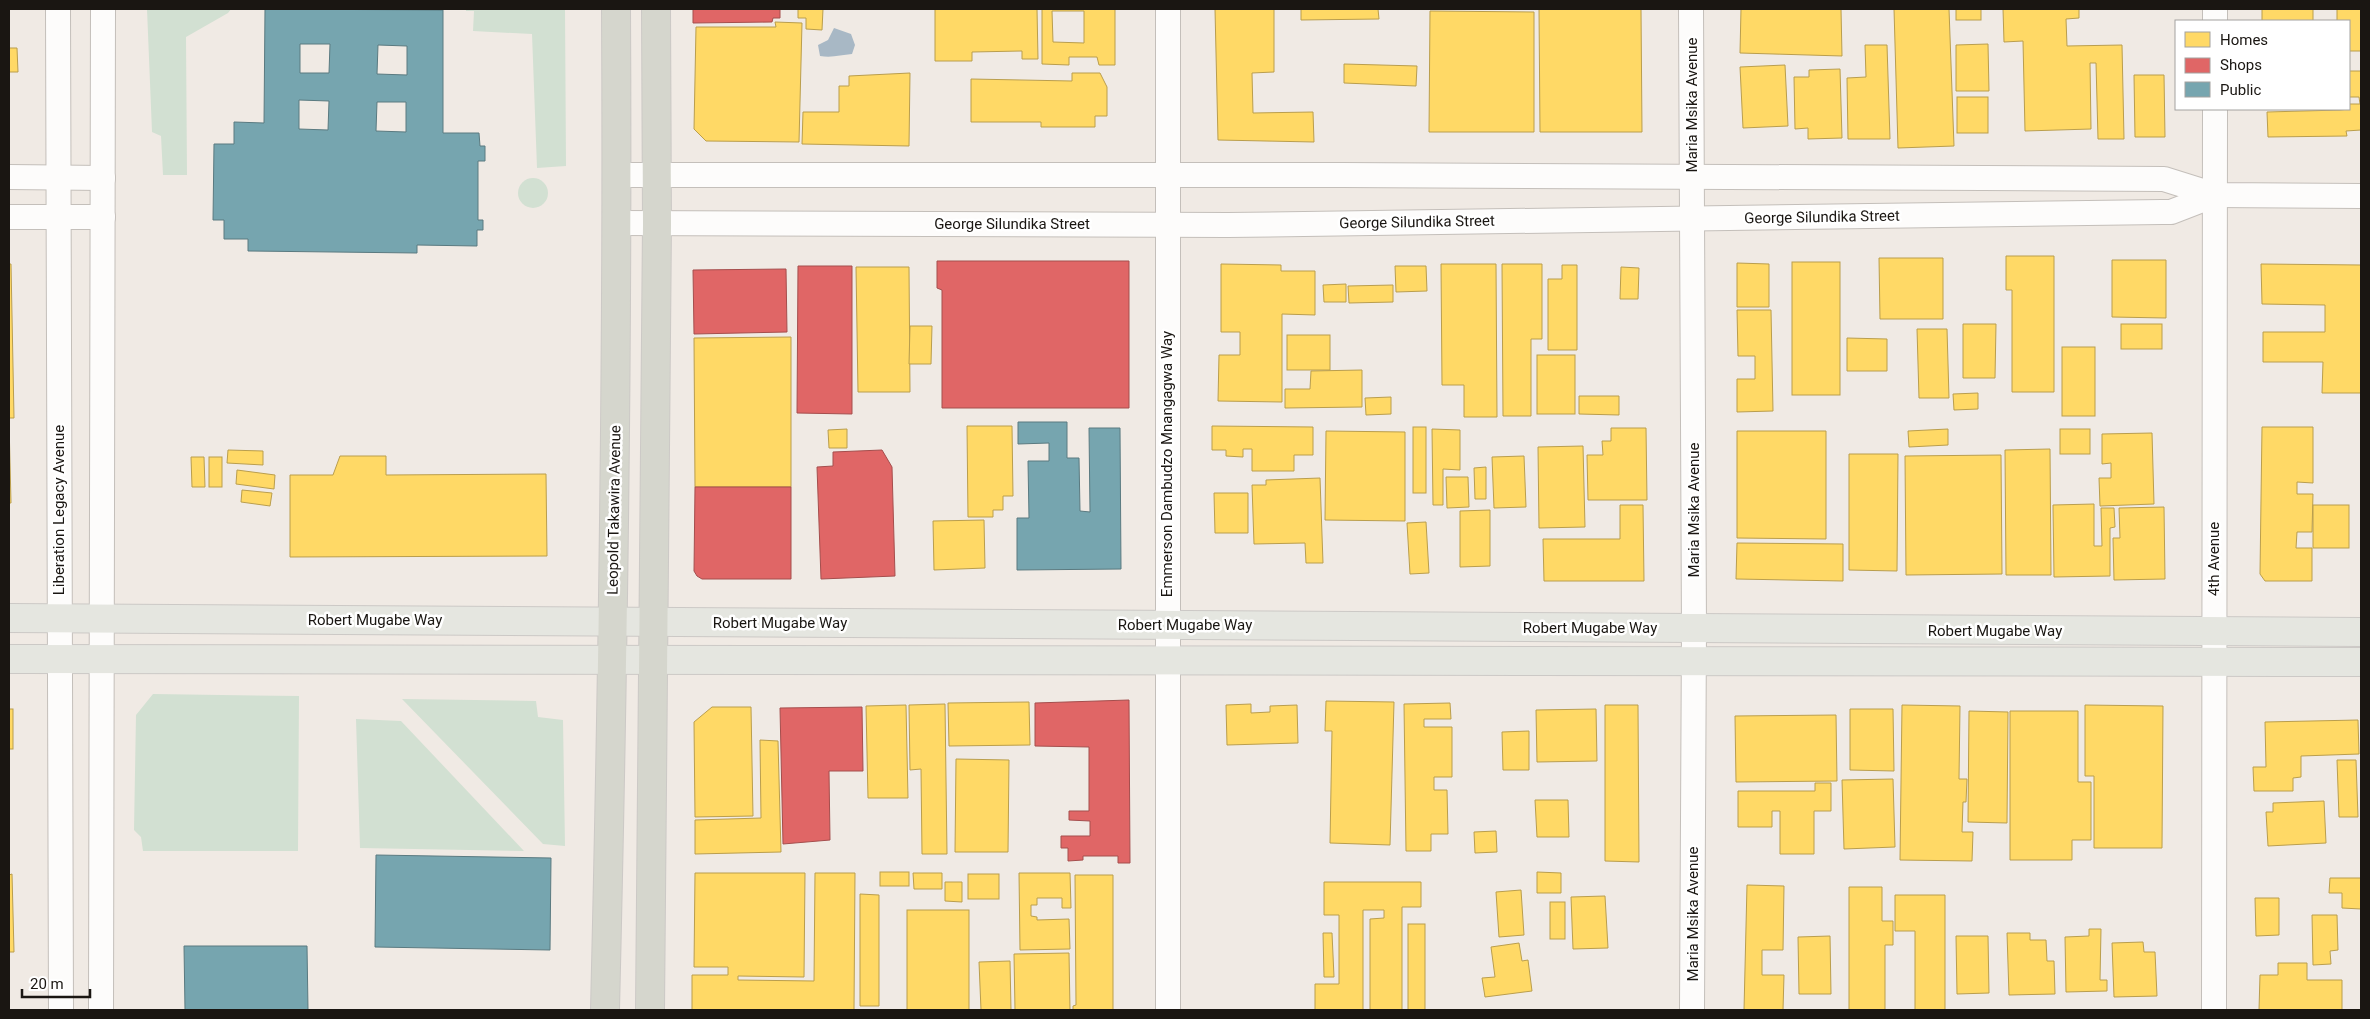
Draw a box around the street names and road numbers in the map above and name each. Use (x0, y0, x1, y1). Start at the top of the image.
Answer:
street label: Maria Msika Avenue (1683, 38, 1701, 172)
street label: George Silundika Street (1744, 207, 1900, 227)
street label: George Silundika Street (1339, 212, 1495, 232)
street label: George Silundika Street (934, 215, 1090, 233)
street label: Emmerson Dambudzo Mnangagwa Way (1158, 331, 1176, 597)
street label: Liberation Legacy Avenue (50, 425, 68, 595)
street label: Leopold Takawira Avenue (604, 425, 624, 595)
street label: Maria Msika Avenue (1685, 443, 1703, 577)
street label: 4th Avenue (2205, 522, 2223, 596)
street label: Robert Mugabe Way (308, 611, 442, 629)
street label: Robert Mugabe Way (713, 614, 847, 632)
street label: Robert Mugabe Way (1118, 616, 1252, 634)
street label: Robert Mugabe Way (1523, 619, 1657, 637)
street label: Robert Mugabe Way (1928, 622, 2062, 640)
street label: Maria Msika Avenue (1684, 847, 1702, 981)

